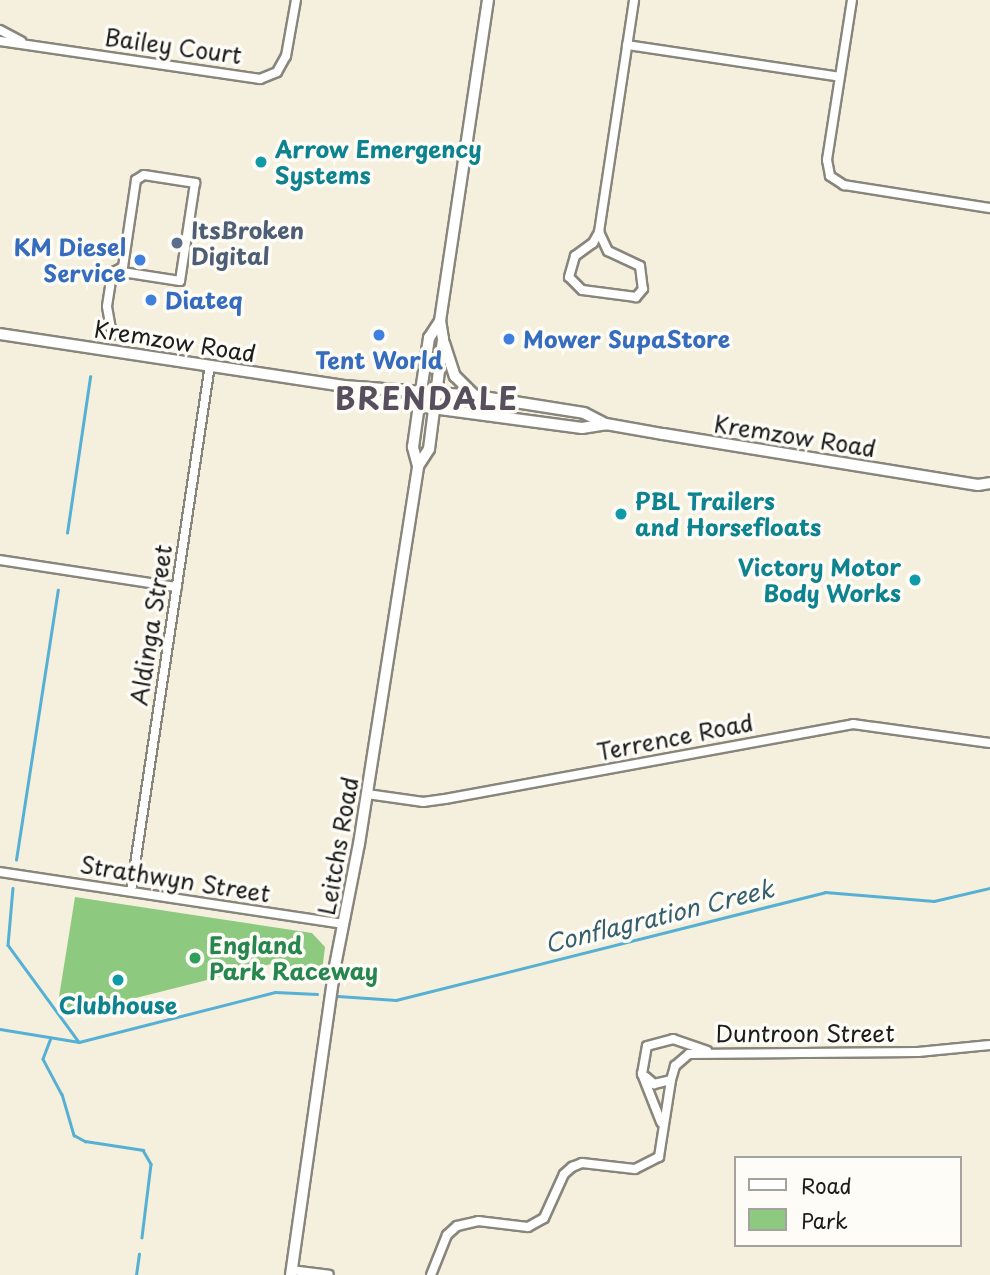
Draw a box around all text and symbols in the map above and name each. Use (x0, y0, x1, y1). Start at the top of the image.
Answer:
street label: Bailey Court (102, 23, 244, 69)
place label: Arrow Emergency Systems (275, 135, 481, 189)
marker: Arrow Emergency Systems (253, 154, 269, 170)
place label: ItsBroken Digital (191, 216, 304, 270)
place label: KM Diesel Service (13, 233, 126, 287)
marker: ItsBroken Digital (169, 235, 185, 251)
marker: KM Diesel Service (132, 252, 148, 268)
place label: Diateq (165, 286, 243, 314)
marker: Diateq (143, 292, 159, 308)
street label: Kremzow Road (92, 315, 258, 367)
place label: Mower SupaStore (523, 325, 730, 353)
marker: Tent World (371, 327, 387, 343)
marker: Mower SupaStore (501, 331, 517, 347)
place label: Tent World (315, 346, 443, 374)
district label: BRENDALE (335, 380, 519, 416)
street label: Kremzow Road (712, 410, 878, 462)
place label: PBL Trailers and Horsefloats (635, 487, 822, 541)
marker: PBL Trailers and Horsefloats (613, 506, 629, 522)
street label: Aldinga Street (125, 543, 177, 707)
place label: Victory Motor Body Works (738, 553, 901, 607)
marker: Victory Motor Body Works (907, 572, 923, 588)
street label: Terrence Road (594, 708, 756, 766)
street label: Leitchs Road (312, 775, 364, 917)
street label: Strathwyn Street (78, 850, 272, 908)
water label: Conflagration Creek (541, 873, 777, 959)
place label: England Park Raceway (209, 931, 377, 985)
marker: England Park Raceway (187, 950, 203, 966)
marker: Clubhouse (110, 972, 126, 988)
place label: Clubhouse (59, 991, 177, 1019)
street label: Duntroon Street (715, 1019, 895, 1047)
legend (734, 1156, 962, 1247)
text: Road (801, 1169, 852, 1201)
text: Park (801, 1204, 848, 1236)

